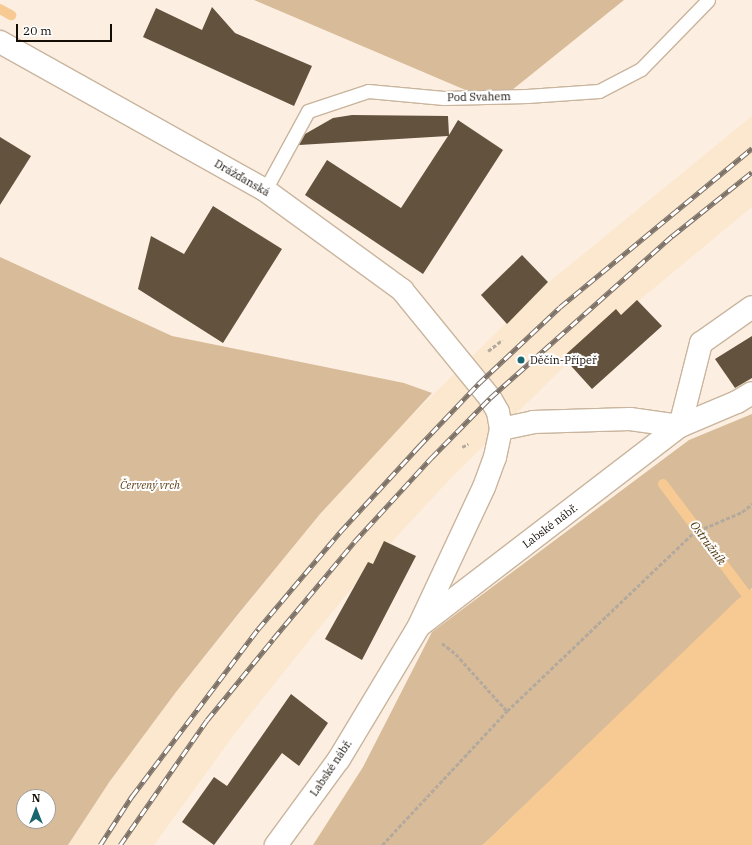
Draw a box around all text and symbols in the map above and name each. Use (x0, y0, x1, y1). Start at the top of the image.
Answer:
scale bar (18, 16, 114, 42)
text: 20 m (23, 23, 52, 38)
street label: Pod Svahem (447, 90, 511, 104)
street label: Drážďanská (212, 157, 272, 199)
place label: Děčín-Přípeř (530, 353, 597, 367)
marker: Děčín-Přípeř (515, 354, 527, 366)
park label: Červený vrch (120, 478, 180, 492)
street label: Labské nábř. (520, 501, 580, 551)
water label: Ostružník (687, 518, 729, 568)
street label: Labské nábř. (307, 737, 355, 799)
north arrow (16, 789, 56, 829)
text: N (32, 791, 40, 805)

